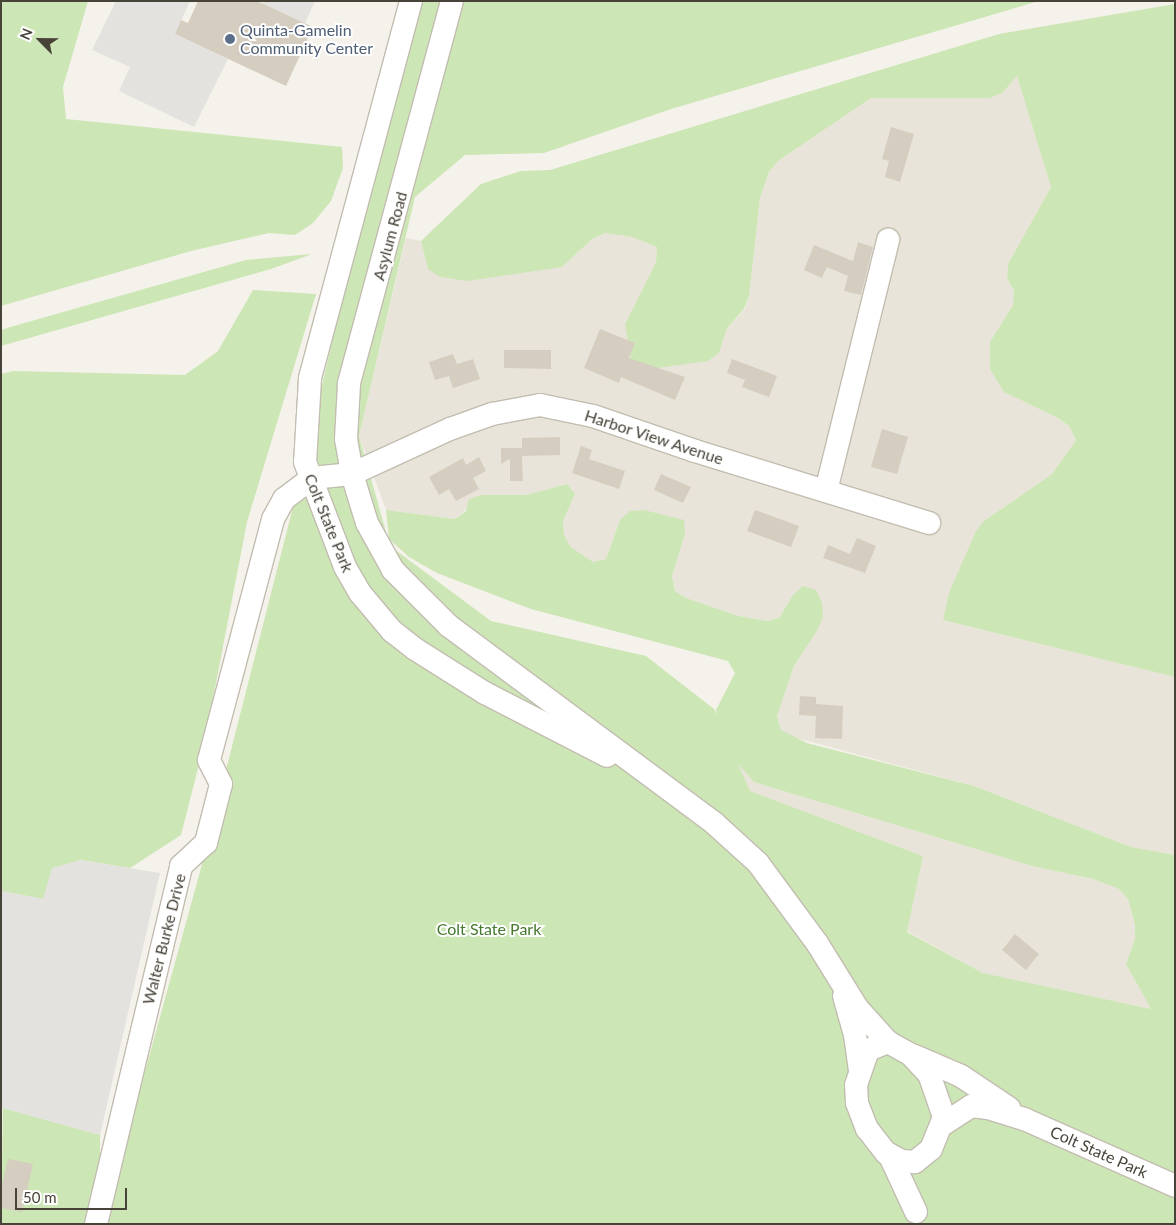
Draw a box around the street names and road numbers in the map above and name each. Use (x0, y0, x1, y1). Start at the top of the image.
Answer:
street label: Asylum Road (369, 189, 411, 283)
street label: Harbor View Avenue (581, 405, 727, 469)
street label: Colt State Park (301, 471, 357, 575)
street label: Walter Burke Drive (138, 871, 190, 1007)
street label: Colt State Park (1047, 1122, 1151, 1182)

